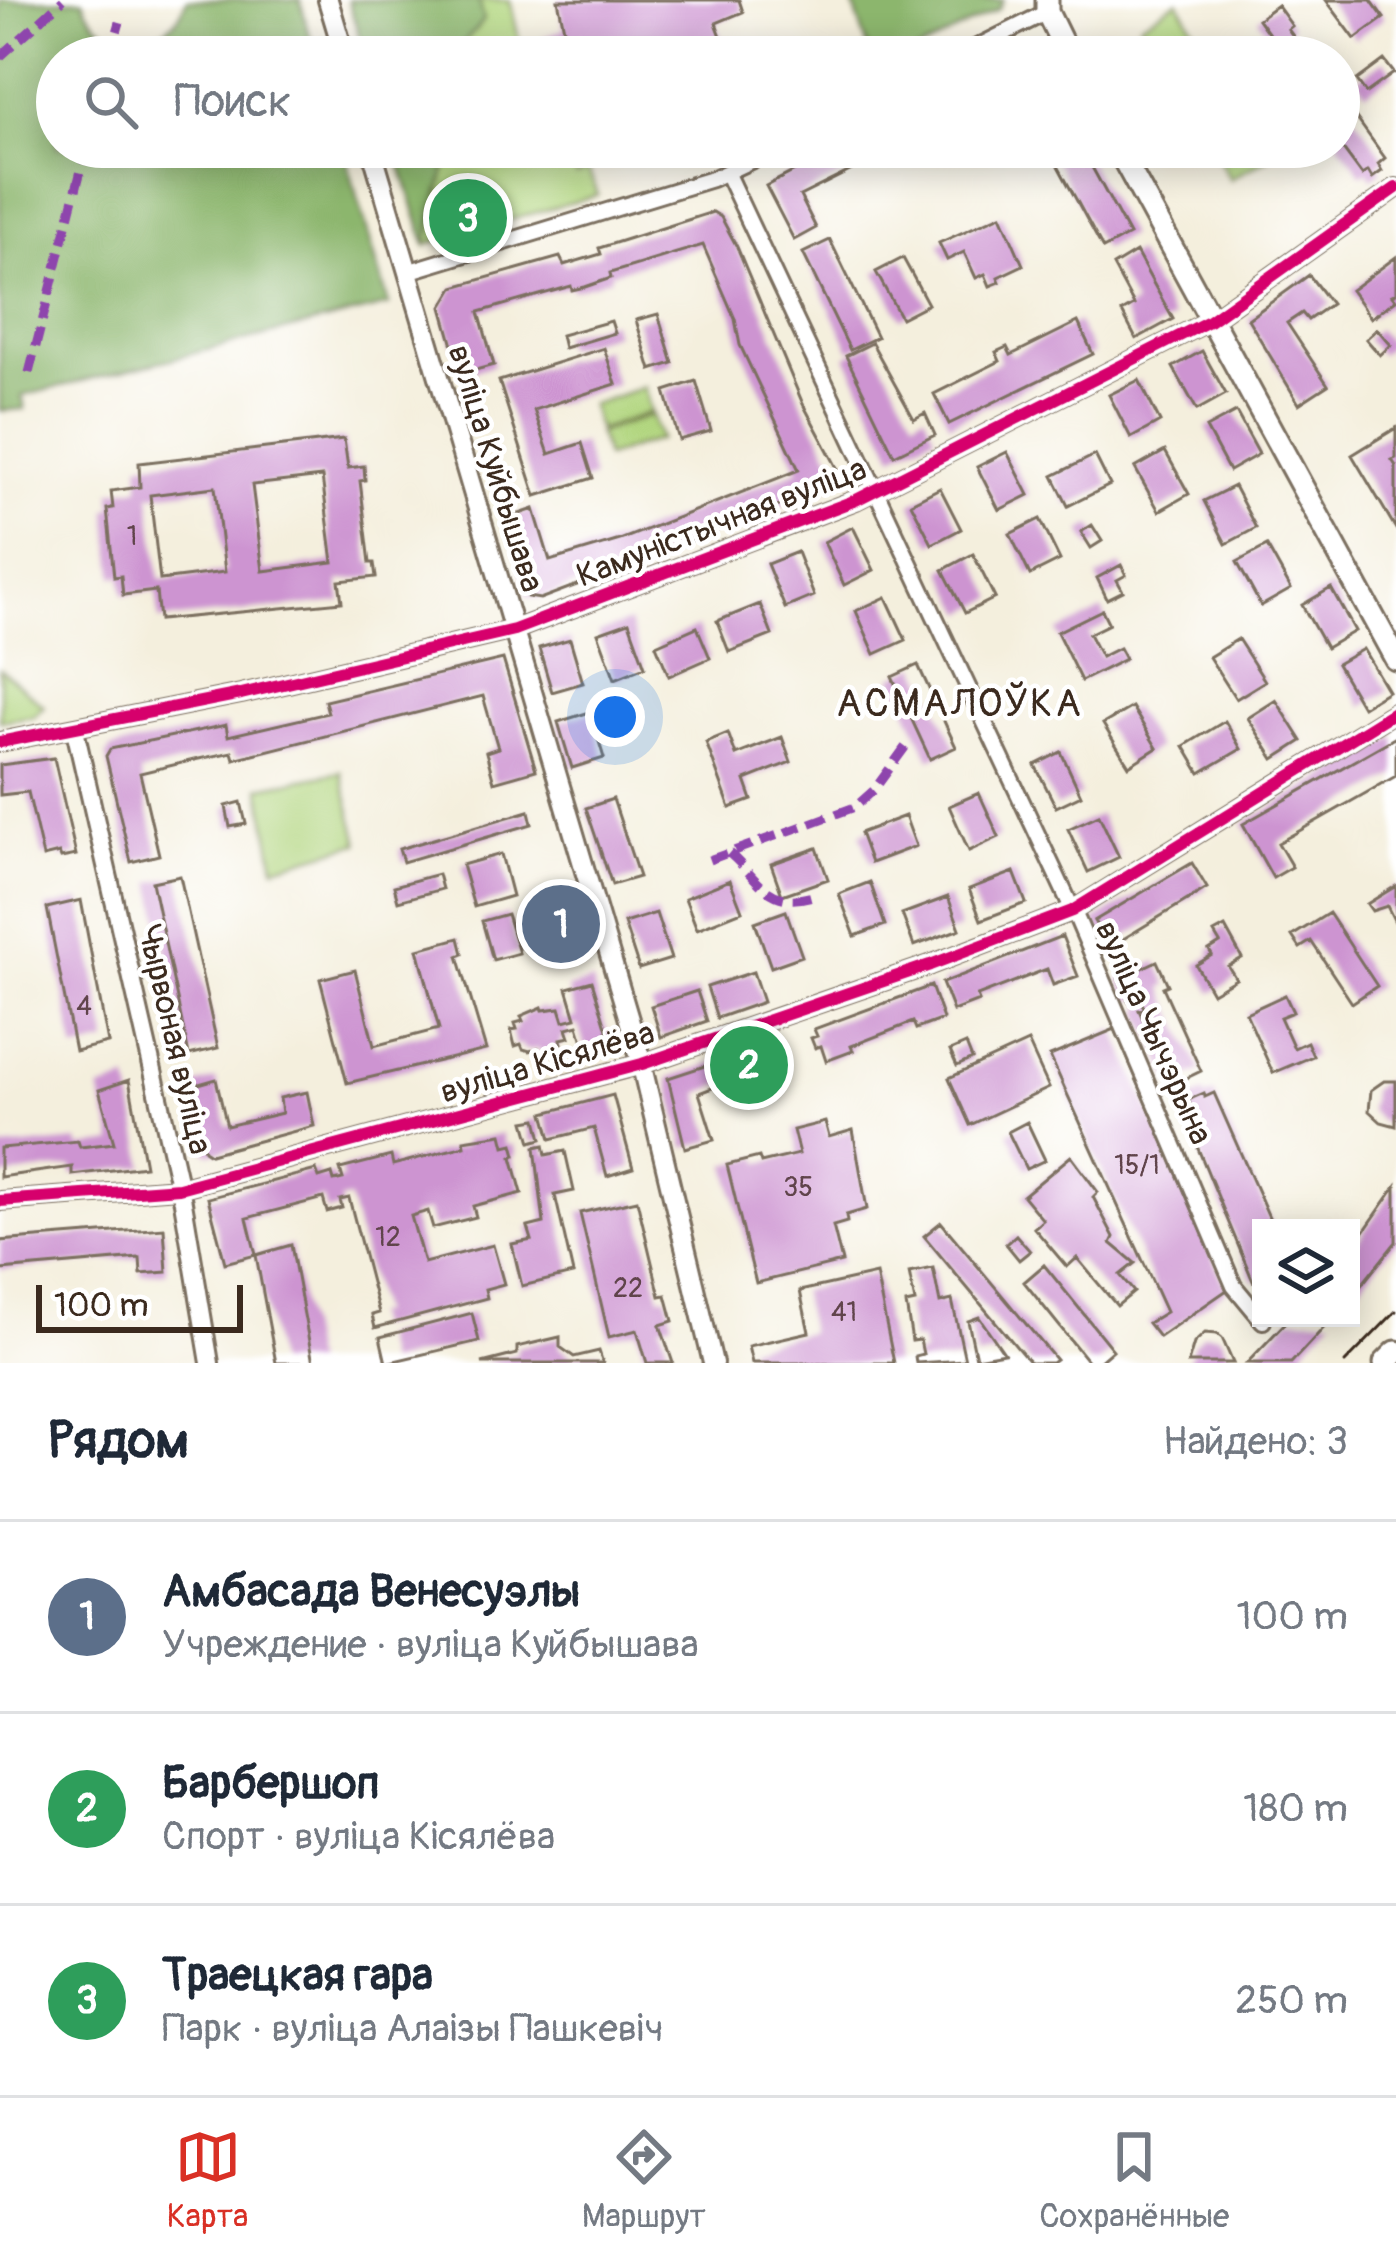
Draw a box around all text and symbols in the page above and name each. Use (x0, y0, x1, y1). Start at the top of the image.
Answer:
search box (36, 36, 1360, 168)
icon: search (78, 69, 144, 135)
text: Поиск (174, 74, 291, 130)
pin: 3 (429, 173, 507, 263)
street label: вуліца Куйбышава (439, 340, 553, 597)
street label: Камуністычная вуліца (571, 448, 872, 597)
house number: 1 (127, 520, 137, 553)
district label: АСМАЛОЎКА (836, 679, 1084, 728)
your location (585, 687, 645, 747)
pin: 1 (522, 879, 600, 969)
street label: вуліца Чычэрына (1086, 914, 1221, 1151)
street label: Чырвоная вуліца (128, 920, 221, 1158)
house number: 4 (76, 990, 92, 1023)
street label: вуліца Кісялёва (436, 1012, 659, 1113)
pin: 2 (710, 1020, 788, 1110)
house number: 15/1 (1114, 1149, 1160, 1182)
house number: 35 (783, 1171, 813, 1204)
map controls (1252, 1219, 1360, 1327)
button: layers (1252, 1219, 1360, 1327)
house number: 12 (375, 1221, 401, 1254)
house number: 22 (613, 1272, 643, 1305)
scale bar (36, 1279, 243, 1332)
text: 100 m (54, 1285, 148, 1326)
house number: 41 (831, 1296, 857, 1329)
text: Рядом (48, 1409, 189, 1473)
text: Найдено: 3 (1163, 1417, 1348, 1466)
text: Амбасада Венесуэлы (162, 1564, 580, 1620)
text: 1 (79, 1592, 95, 1641)
text: 100 m (1236, 1592, 1348, 1641)
text: Учреждение · вуліца Куйбышава (162, 1620, 699, 1669)
text: Барбершоп (162, 1756, 379, 1812)
text: 2 (76, 1784, 98, 1833)
text: 180 m (1243, 1784, 1348, 1833)
text: Спорт · вуліца Кісялёва (162, 1812, 555, 1861)
text: Траецкая гара (162, 1948, 433, 2004)
text: 3 (76, 1976, 98, 2025)
text: 250 m (1235, 1976, 1348, 2025)
text: Парк · вуліца Алаізы Пашкевіч (162, 2004, 664, 2053)
tab: Карта (167, 2124, 248, 2237)
tab: Маршрут (582, 2124, 706, 2237)
tab: Сохранённые (1039, 2124, 1229, 2237)

